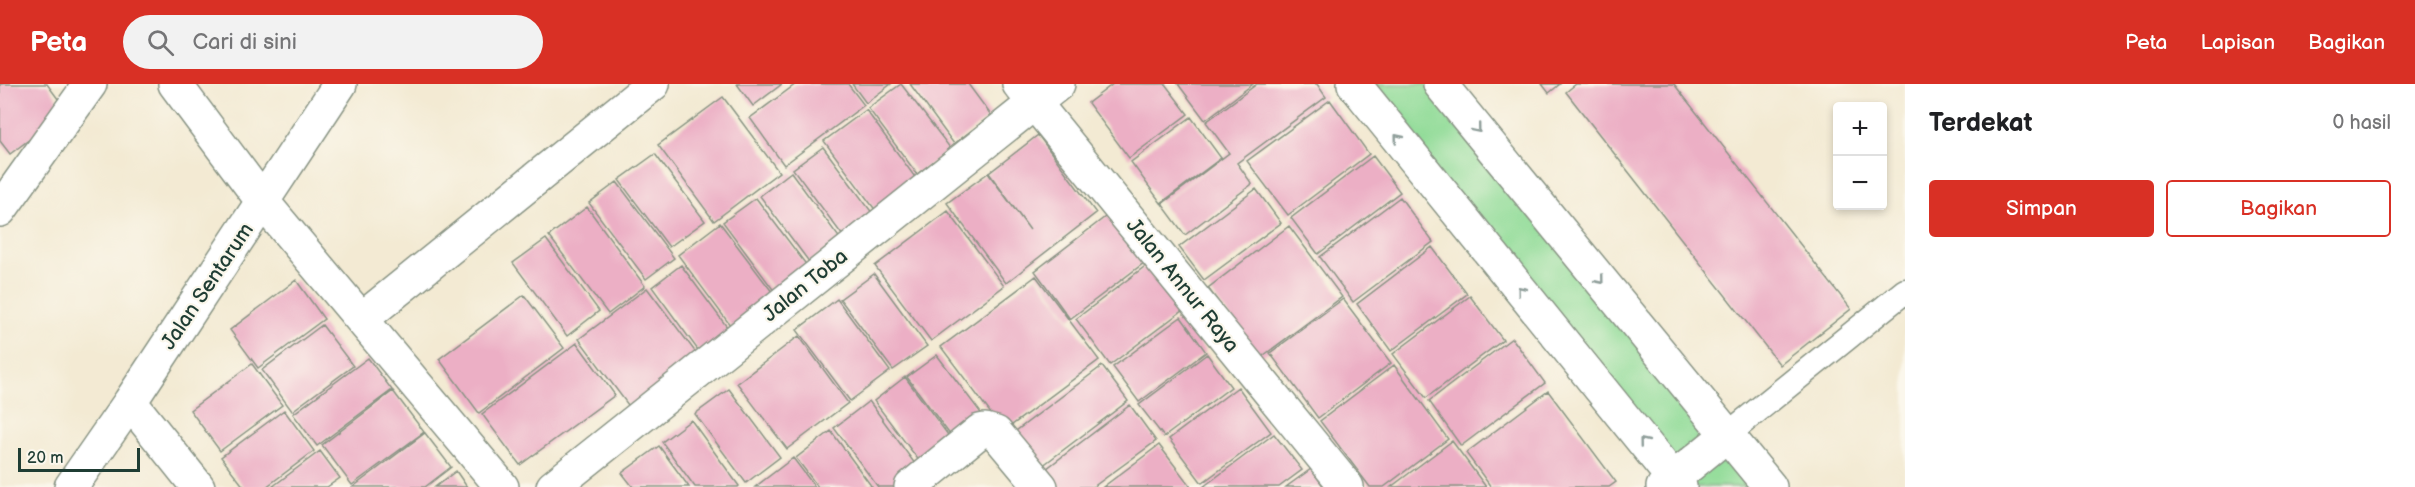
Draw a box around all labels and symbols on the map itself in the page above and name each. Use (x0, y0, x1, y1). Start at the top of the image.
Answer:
one-way arrow (1469, 122, 1480, 133)
one-way arrow (1395, 134, 1406, 145)
street label: Jalan Annur Raya (1121, 213, 1244, 357)
street label: Jalan Sentarum (156, 218, 259, 354)
street label: Jalan Toba (758, 244, 853, 327)
one-way arrow (1593, 273, 1604, 284)
one-way arrow (1517, 286, 1528, 297)
one-way arrow (1640, 437, 1651, 448)
scale bar (18, 445, 140, 472)

